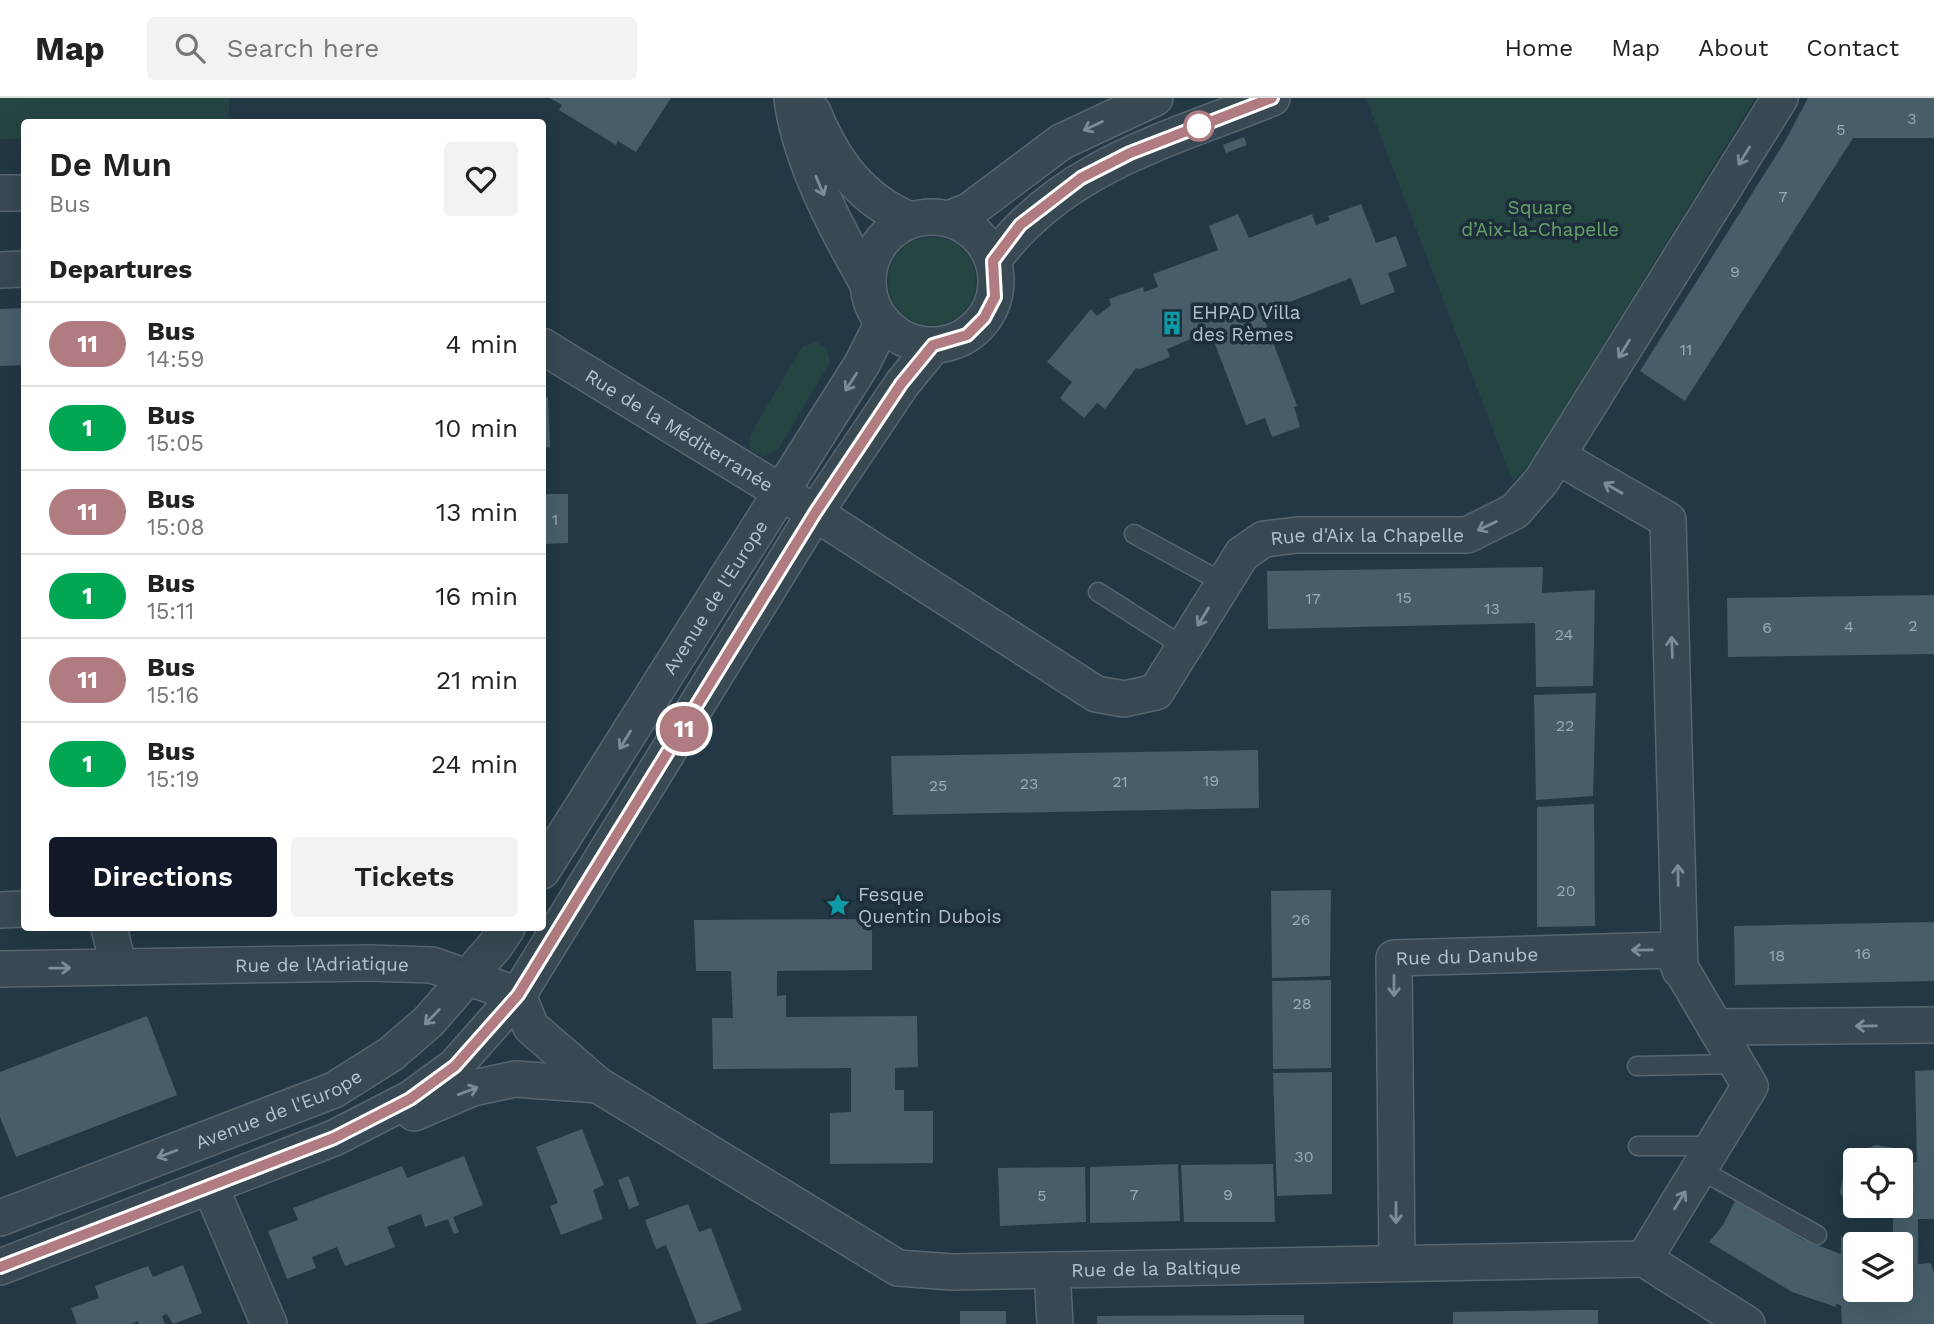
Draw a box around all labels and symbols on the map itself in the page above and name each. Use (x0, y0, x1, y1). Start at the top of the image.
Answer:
house number: 3 (1907, 109, 1917, 128)
unlabelled marker (1184, 111, 1214, 141)
one-way arrow (1083, 120, 1104, 134)
house number: 5 (1836, 120, 1846, 139)
one-way arrow (1736, 146, 1751, 165)
one-way arrow (814, 175, 827, 196)
house number: 7 (1779, 187, 1788, 206)
park label: Square d’Aix-la-Chapelle (1461, 196, 1619, 241)
house number: 9 (1730, 262, 1740, 281)
place label: EHPAD Villa des Rèmes (1192, 301, 1301, 346)
building icon: EHPAD Villa des Rèmes (1158, 309, 1186, 337)
one-way arrow (1616, 339, 1630, 359)
house number: 11 (1680, 340, 1692, 359)
street label: Rue de la Méditerranée (581, 364, 777, 497)
one-way arrow (843, 372, 858, 391)
one-way arrow (1603, 481, 1623, 495)
house number: 1 (552, 510, 558, 529)
street label: Avenue de l'Europe (658, 516, 773, 679)
one-way arrow (1477, 520, 1498, 533)
street label: Rue d'Aix la Chapelle (1269, 524, 1464, 550)
house number: 15 (1396, 588, 1412, 607)
house number: 17 (1305, 589, 1321, 608)
house number: 13 (1484, 599, 1500, 618)
one-way arrow (1195, 606, 1209, 626)
house number: 2 (1908, 616, 1918, 635)
house number: 4 (1844, 617, 1854, 636)
house number: 6 (1762, 618, 1772, 637)
house number: 24 (1555, 625, 1574, 644)
one-way arrow (1665, 636, 1678, 659)
line badge: 11 (652, 706, 716, 752)
house number: 22 (1556, 716, 1574, 735)
one-way arrow (618, 730, 632, 750)
house number: 19 (1203, 771, 1219, 790)
house number: 21 (1112, 772, 1128, 791)
house number: 23 (1020, 774, 1038, 793)
house number: 25 (929, 776, 947, 795)
one-way arrow (1671, 863, 1685, 886)
house number: 20 (1556, 881, 1576, 900)
place label: Fesque Quentin Dubois (858, 883, 1002, 928)
place icon: Fesque Quentin Dubois (824, 891, 852, 919)
house number: 26 (1291, 910, 1311, 929)
street label: Rue du Danube (1395, 943, 1539, 970)
one-way arrow (1631, 944, 1654, 957)
house number: 16 (1855, 944, 1871, 963)
house number: 18 (1769, 946, 1785, 965)
street label: Rue de l'Adriatique (235, 952, 409, 977)
one-way arrow (48, 961, 71, 975)
one-way arrow (1387, 974, 1401, 997)
house number: 28 (1292, 994, 1312, 1013)
one-way arrow (423, 1009, 440, 1026)
one-way arrow (1855, 1019, 1878, 1033)
street label: Avenue de l'Europe (192, 1064, 366, 1154)
one-way arrow (456, 1084, 478, 1096)
house number: 30 (1294, 1147, 1314, 1166)
one-way arrow (156, 1148, 178, 1161)
house number: 7 (1130, 1185, 1139, 1204)
house number: 9 (1223, 1185, 1233, 1204)
house number: 5 (1037, 1186, 1047, 1205)
one-way arrow (1673, 1191, 1687, 1211)
one-way arrow (1389, 1202, 1403, 1225)
street label: Rue de la Baltique (1071, 1256, 1241, 1282)

